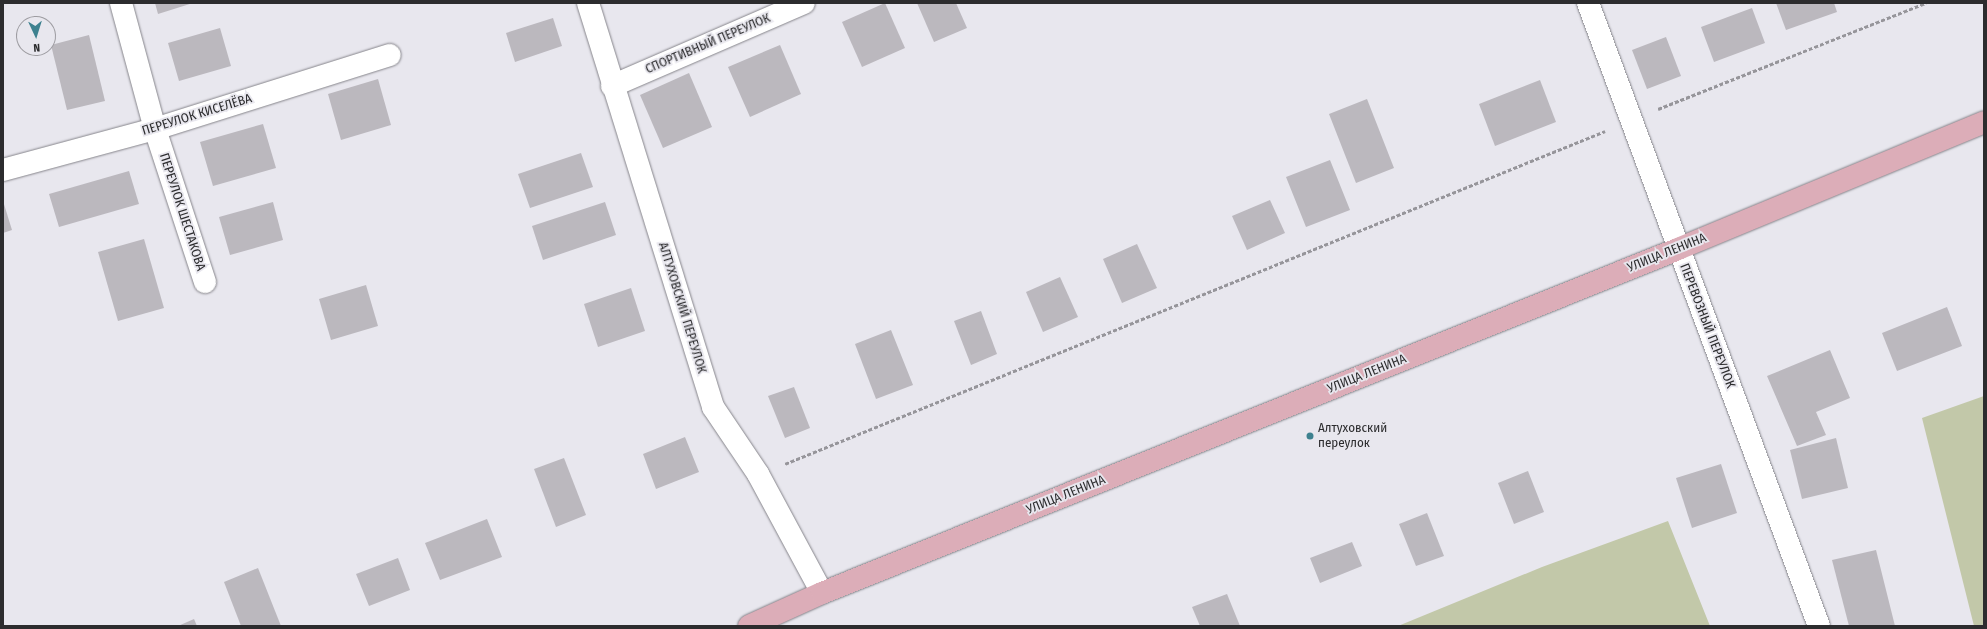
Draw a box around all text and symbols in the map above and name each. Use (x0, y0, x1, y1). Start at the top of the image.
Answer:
street label: СПОРТИВНЫЙ ПЕРЕУЛОК (643, 11, 773, 77)
north arrow (16, 16, 56, 56)
text: N (33, 41, 41, 54)
street label: ПЕРЕУЛОК КИСЕЛЁВА (140, 91, 254, 139)
street label: ПЕРЕУЛОК ШЕСТАКОВА (156, 151, 208, 273)
street label: УЛИЦА ЛЕНИНА (1625, 230, 1709, 276)
street label: АЛТУХОВСКИЙ ПЕРЕУЛОК (655, 241, 709, 375)
street label: ПЕРЕВОЗНЫЙ ПЕРЕУЛОК (1676, 262, 1738, 390)
street label: УЛИЦА ЛЕНИНА (1325, 351, 1409, 397)
place label: Алтуховский переулок (1318, 421, 1387, 452)
marker: Алтуховский переулок (1305, 431, 1315, 441)
street label: УЛИЦА ЛЕНИНА (1024, 472, 1108, 518)

